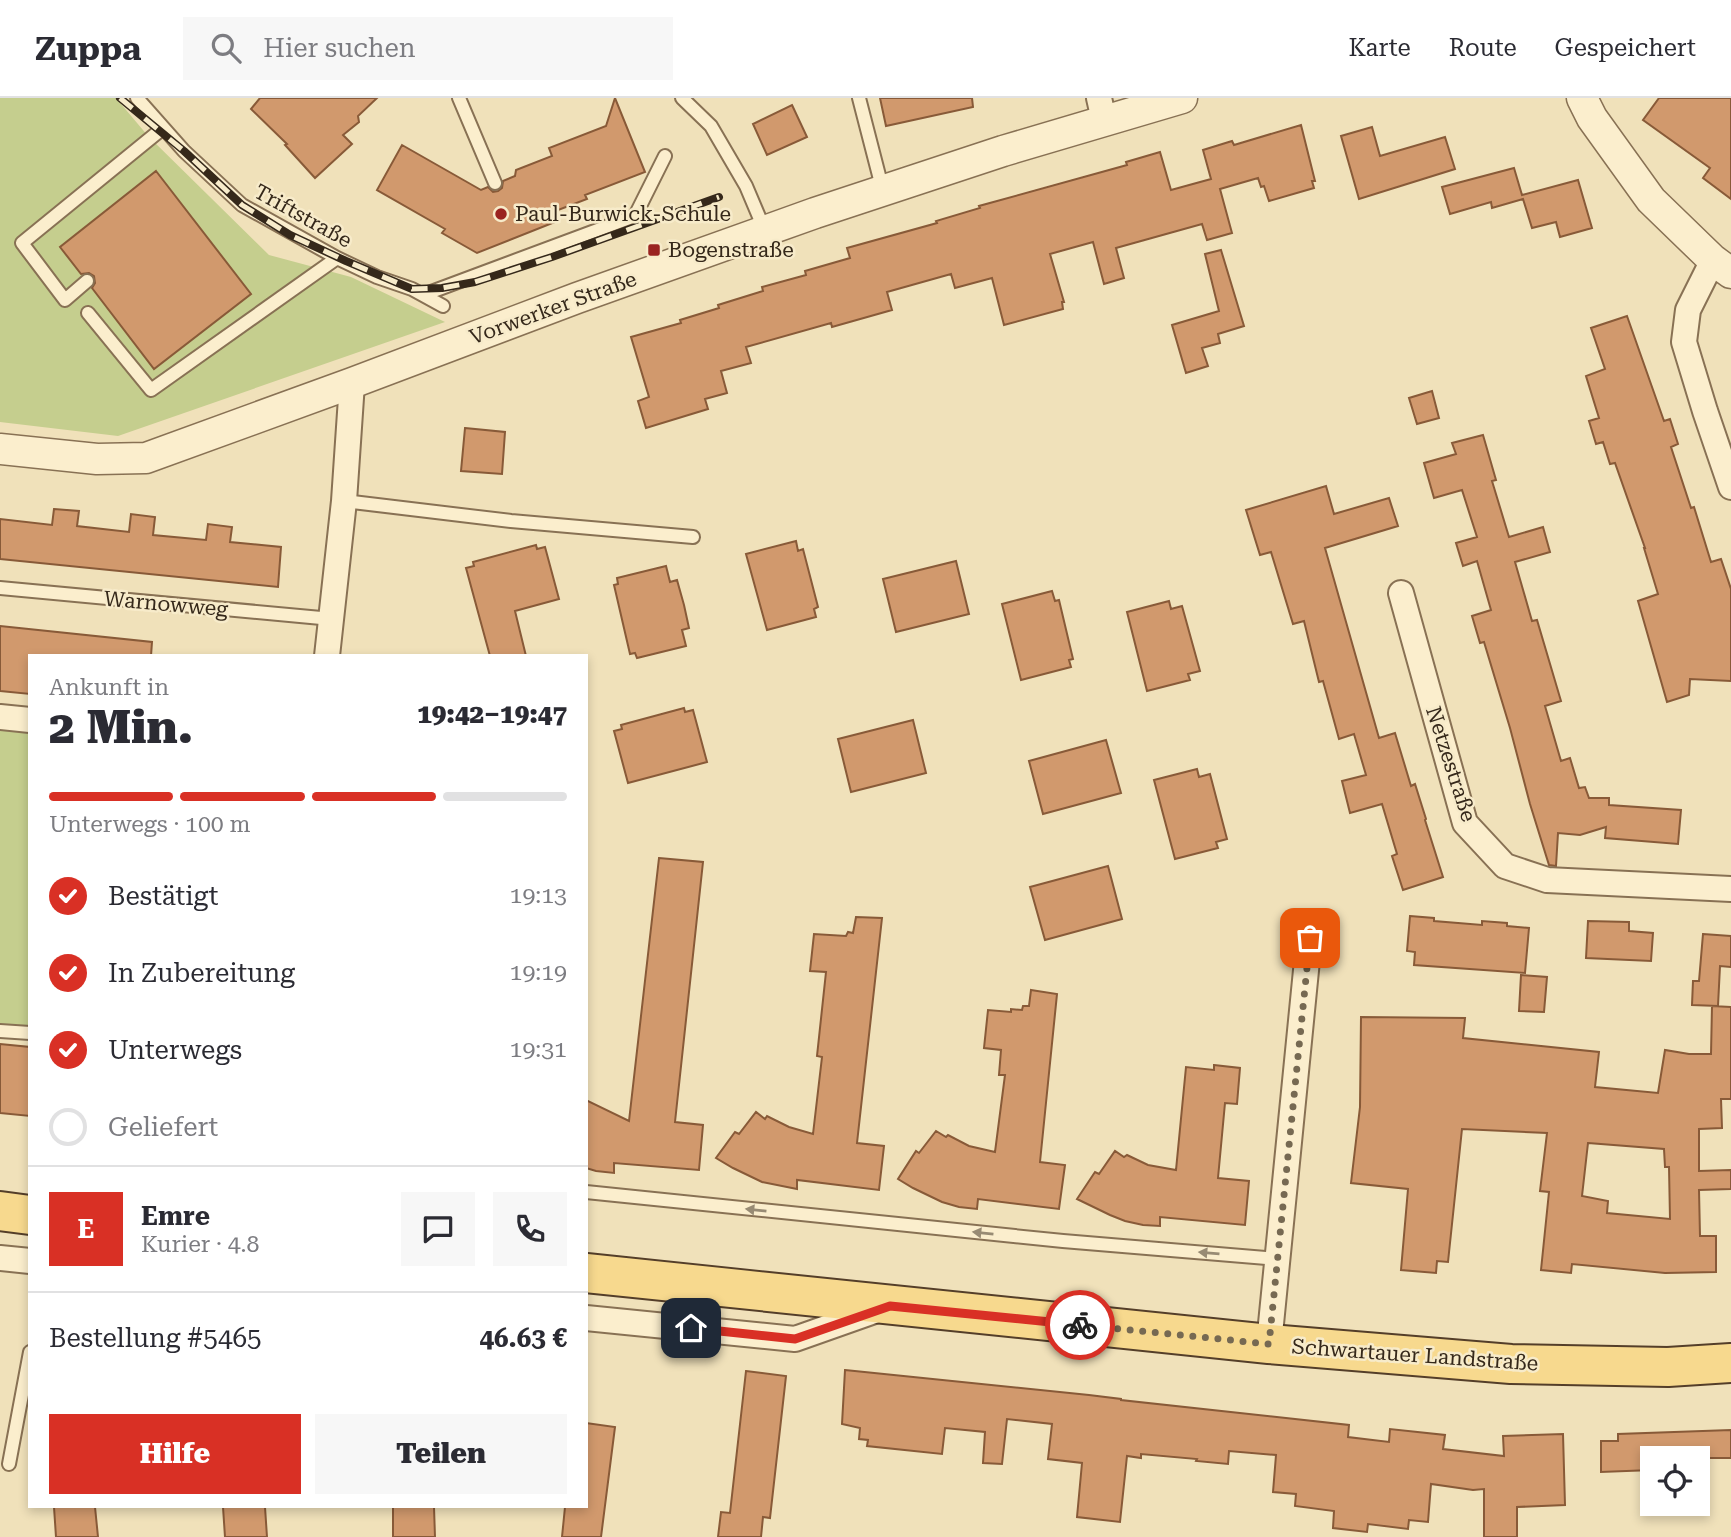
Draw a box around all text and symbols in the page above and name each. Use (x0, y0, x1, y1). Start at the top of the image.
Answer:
search box (183, 17, 673, 80)
text: Zuppa (35, 29, 141, 68)
icon: search (207, 29, 245, 67)
text: Hier suchen (263, 33, 416, 63)
text: Karte (1348, 34, 1411, 62)
text: Route (1449, 34, 1517, 62)
text: Gespeichert (1555, 34, 1696, 62)
street label: Triftstraße (250, 179, 356, 253)
place label: Paul-Burwick-Schule (515, 202, 731, 226)
marker: Paul-Burwick-Schule (493, 206, 509, 222)
place label: Bogenstraße (668, 238, 794, 262)
marker: Bogenstraße (646, 242, 662, 258)
street label: Vorwerker Straße (466, 267, 640, 349)
street label: Warnowweg (103, 587, 229, 621)
text: Ankunft in (49, 674, 169, 701)
text: 19:42–19:47 (417, 699, 567, 729)
text: 2 Min. (49, 700, 193, 754)
street label: Netzestraße (1421, 703, 1481, 825)
text: Unterwegs · 100 m (49, 811, 251, 838)
icon: check (49, 877, 87, 915)
text: Bestätigt (108, 881, 218, 911)
text: 19:13 (510, 882, 567, 909)
pin (1280, 908, 1340, 968)
icon: bag (1291, 919, 1329, 957)
icon: check (49, 954, 87, 992)
text: In Zubereitung (108, 958, 295, 988)
text: 19:19 (510, 959, 567, 986)
icon: check (49, 1031, 87, 1069)
text: Unterwegs (108, 1035, 242, 1065)
text: 19:31 (510, 1036, 567, 1063)
text: Geliefert (108, 1112, 218, 1142)
button: chat (401, 1192, 475, 1266)
button: phone (493, 1192, 567, 1266)
text: Emre (141, 1201, 210, 1231)
one-way arrow (745, 1204, 767, 1215)
text: E (78, 1214, 94, 1244)
one-way arrow (972, 1227, 994, 1238)
text: Kurier · 4.8 (141, 1231, 259, 1258)
one-way arrow (1198, 1247, 1220, 1258)
courier (1045, 1290, 1115, 1360)
pin (661, 1298, 721, 1358)
icon: bike (1061, 1306, 1099, 1344)
icon: home (672, 1309, 710, 1347)
text: Bestellung #5465 (49, 1323, 262, 1353)
text: 46.63 € (479, 1323, 567, 1353)
street label: Schwartauer Landstraße (1291, 1334, 1539, 1376)
button: Hilfe (49, 1414, 301, 1494)
button: Teilen (315, 1414, 567, 1494)
map controls (1640, 1446, 1710, 1516)
button: locate (1640, 1446, 1710, 1516)

